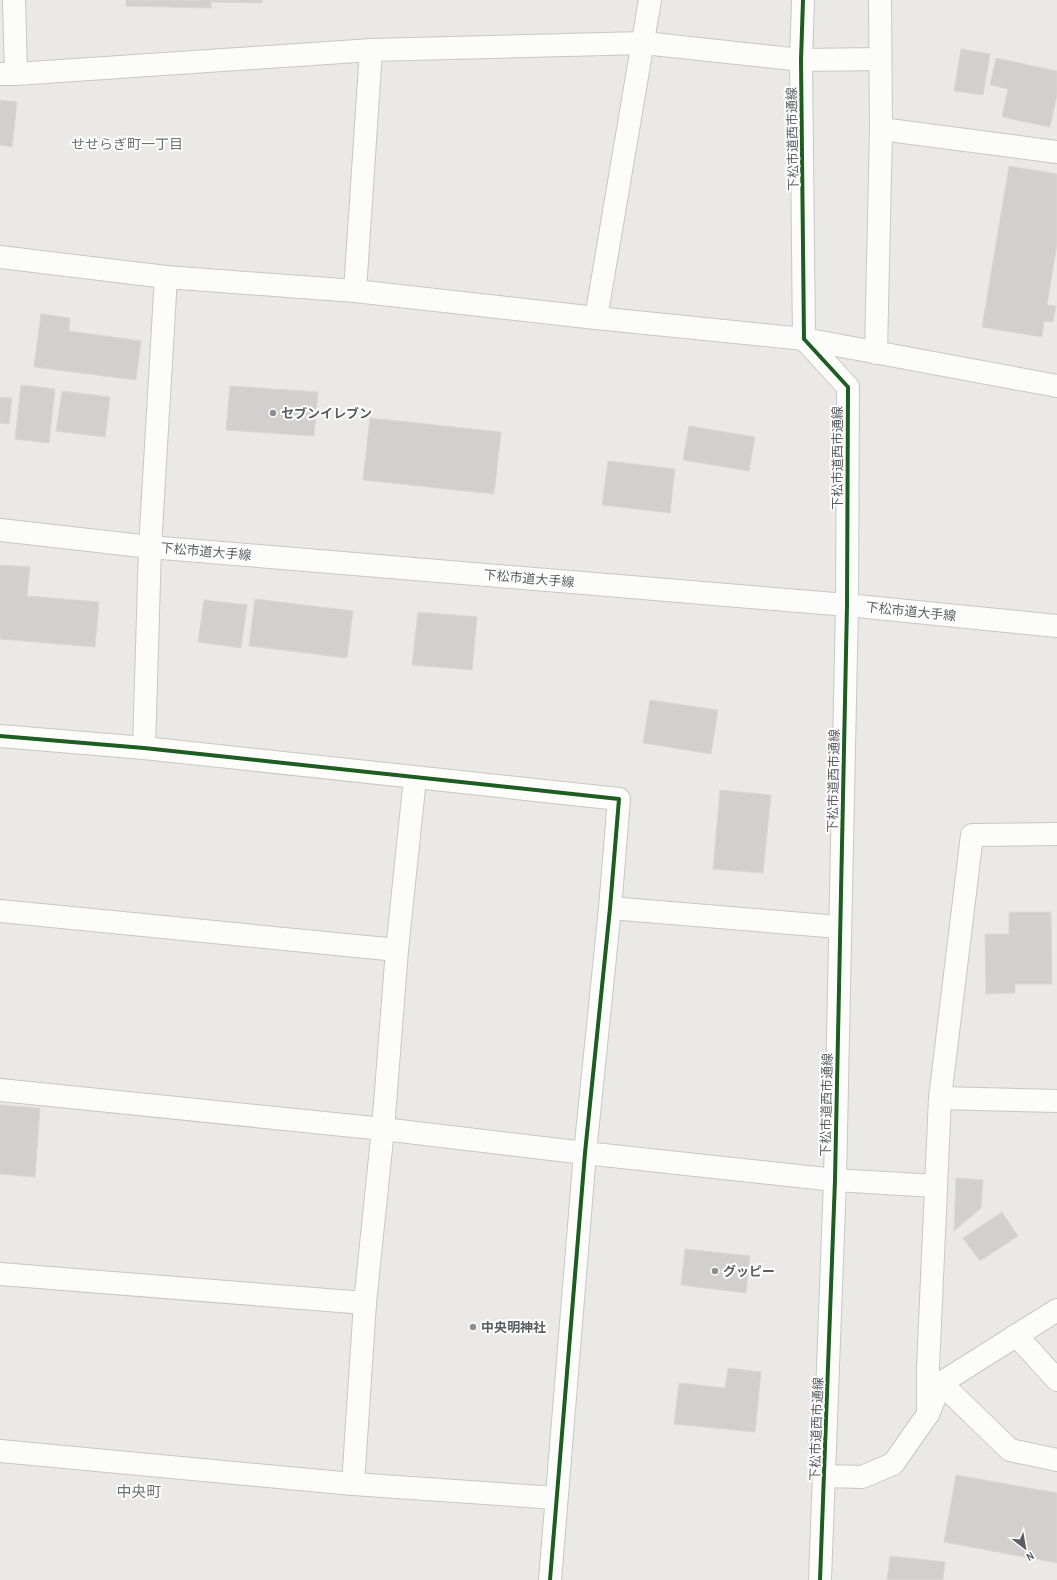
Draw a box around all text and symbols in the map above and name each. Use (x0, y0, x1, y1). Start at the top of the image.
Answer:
street label: 下松市道西市通線 (783, 87, 802, 191)
district label: せせらぎ町一丁目 (71, 135, 183, 153)
place label: セブンイレブン (281, 405, 372, 422)
street label: 下松市道西市通線 (829, 406, 846, 510)
marker: セブンイレブン (268, 408, 278, 418)
street label: 下松市道大手線 (160, 539, 252, 564)
street label: 下松市道大手線 (483, 566, 575, 591)
street label: 下松市道大手線 (865, 598, 957, 625)
street label: 下松市道西市通線 (824, 729, 843, 833)
street label: 下松市道西市通線 (817, 1053, 836, 1157)
place label: グッピー (723, 1263, 775, 1280)
marker: グッピー (710, 1266, 720, 1276)
place label: 中央明神社 (481, 1319, 546, 1336)
marker: 中央明神社 (468, 1322, 478, 1332)
street label: 下松市道西市通線 (806, 1377, 827, 1481)
district label: 中央町 (116, 1481, 162, 1502)
north arrow (1005, 1528, 1045, 1568)
text: N (1024, 1549, 1037, 1564)

